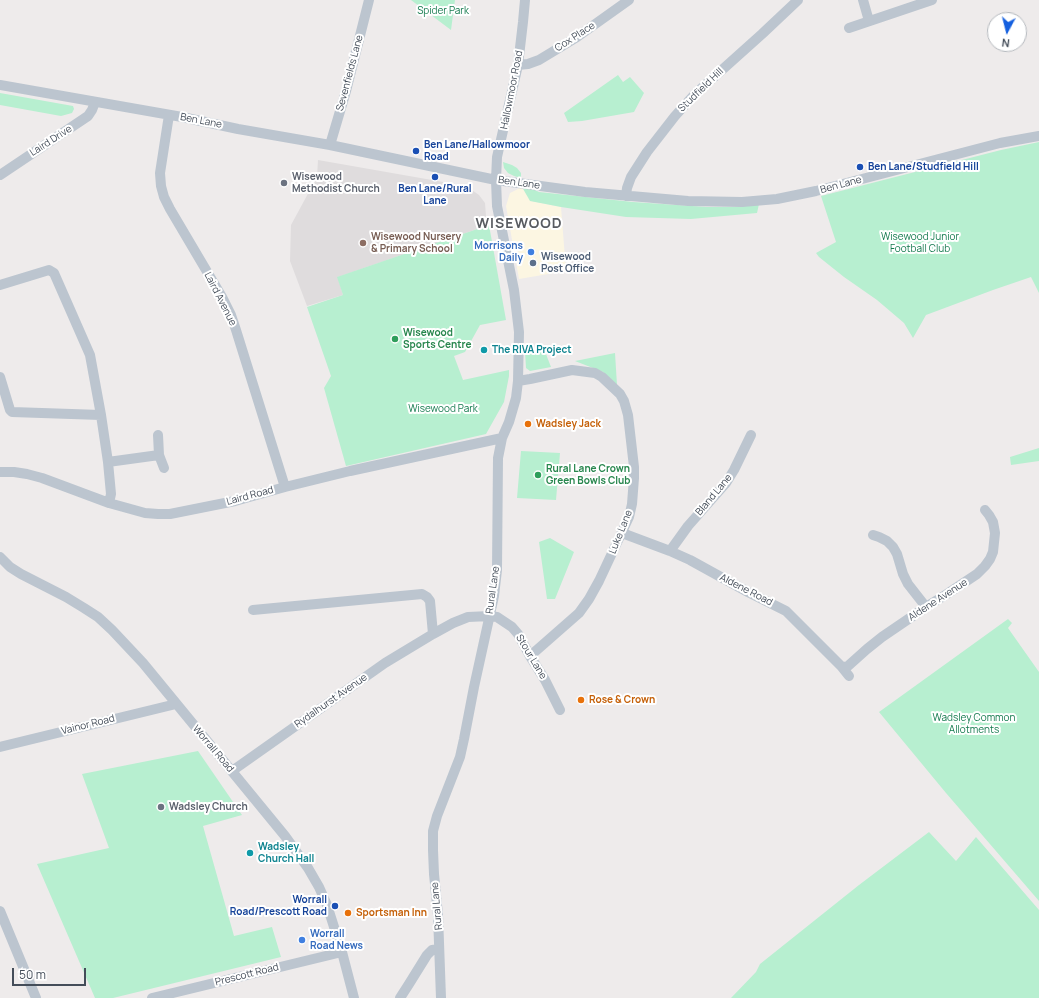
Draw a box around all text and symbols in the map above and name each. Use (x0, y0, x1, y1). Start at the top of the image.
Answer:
park label: Spider Park (417, 5, 469, 17)
north arrow (987, 12, 1027, 52)
street label: Cox Place (553, 20, 597, 54)
street label: Sevenfields Lane (334, 34, 366, 112)
text: N (1001, 35, 1010, 51)
street label: Hallowmoor Road (498, 50, 526, 130)
street label: Studfield Hill (676, 66, 726, 114)
street label: Ben Lane (179, 111, 223, 131)
street label: Laird Drive (28, 123, 74, 159)
place label: Ben Lane/Hallowmoor Road (424, 139, 530, 162)
marker: Ben Lane/Hallowmoor Road (411, 146, 421, 156)
place label: Ben Lane/Studfield Hill (868, 161, 979, 173)
marker: Ben Lane/Studfield Hill (855, 162, 865, 172)
place label: Wisewood Methodist Church (292, 171, 380, 194)
marker: Ben Lane/Rural Lane (430, 172, 440, 182)
street label: Ben Lane (497, 174, 541, 192)
street label: Ben Lane (819, 174, 863, 196)
marker: Wisewood Methodist Church (279, 178, 289, 188)
place label: Ben Lane/Rural Lane (398, 183, 472, 206)
district label: WISEWOOD (475, 216, 563, 232)
place label: Wisewood Nursery & Primary School (371, 231, 461, 254)
park label: Wisewood Junior Football Club (881, 231, 959, 254)
marker: Wisewood Nursery & Primary School (358, 238, 368, 248)
place label: Morrisons Daily (474, 240, 523, 264)
marker: Morrisons Daily (526, 247, 536, 257)
place label: Wisewood Post Office (541, 251, 594, 274)
marker: Wisewood Post Office (528, 258, 538, 268)
street label: Laird Avenue (201, 270, 239, 328)
place label: Wisewood Sports Centre (403, 327, 471, 350)
marker: Wisewood Sports Centre (390, 334, 400, 344)
place label: The RIVA Project (492, 344, 572, 356)
marker: The RIVA Project (479, 345, 489, 355)
park label: Wisewood Park (408, 403, 478, 415)
place label: Wadsley Jack (536, 418, 601, 430)
marker: Wadsley Jack (523, 419, 533, 429)
place label: Rural Lane Crown Green Bowls Club (546, 463, 630, 486)
marker: Rural Lane Crown Green Bowls Club (533, 470, 543, 480)
street label: Bland Lane (693, 472, 735, 518)
street label: Laird Road (225, 484, 275, 508)
street label: Luke Lane (607, 508, 635, 556)
street label: Rural Lane (484, 565, 502, 615)
street label: Aldene Road (718, 572, 774, 608)
street label: Aldene Avenue (906, 576, 970, 624)
street label: Stour Lane (513, 633, 549, 681)
street label: Rydalhurst Avenue (292, 671, 370, 731)
place label: Rose & Crown (589, 694, 655, 706)
marker: Rose & Crown (576, 695, 586, 705)
park label: Wadsley Common Allotments (933, 712, 1015, 736)
street label: Vainor Road (60, 713, 116, 737)
street label: Worrall Road (190, 723, 236, 775)
place label: Wadsley Church (169, 801, 248, 813)
marker: Wadsley Church (156, 802, 166, 812)
place label: Wadsley Church Hall (258, 841, 314, 864)
marker: Wadsley Church Hall (245, 848, 255, 858)
street label: Rural Lane (429, 882, 445, 930)
place label: Worrall Road/Prescott Road (230, 894, 327, 918)
marker: Worrall Road/Prescott Road (330, 901, 340, 911)
place label: Sportsman Inn (356, 907, 427, 919)
marker: Sportsman Inn (343, 908, 353, 918)
place label: Worrall Road News (310, 928, 363, 952)
marker: Worrall Road News (297, 935, 307, 945)
scale bar (14, 960, 88, 986)
street label: Prescott Road (214, 961, 280, 989)
text: 50 m (19, 966, 46, 983)

